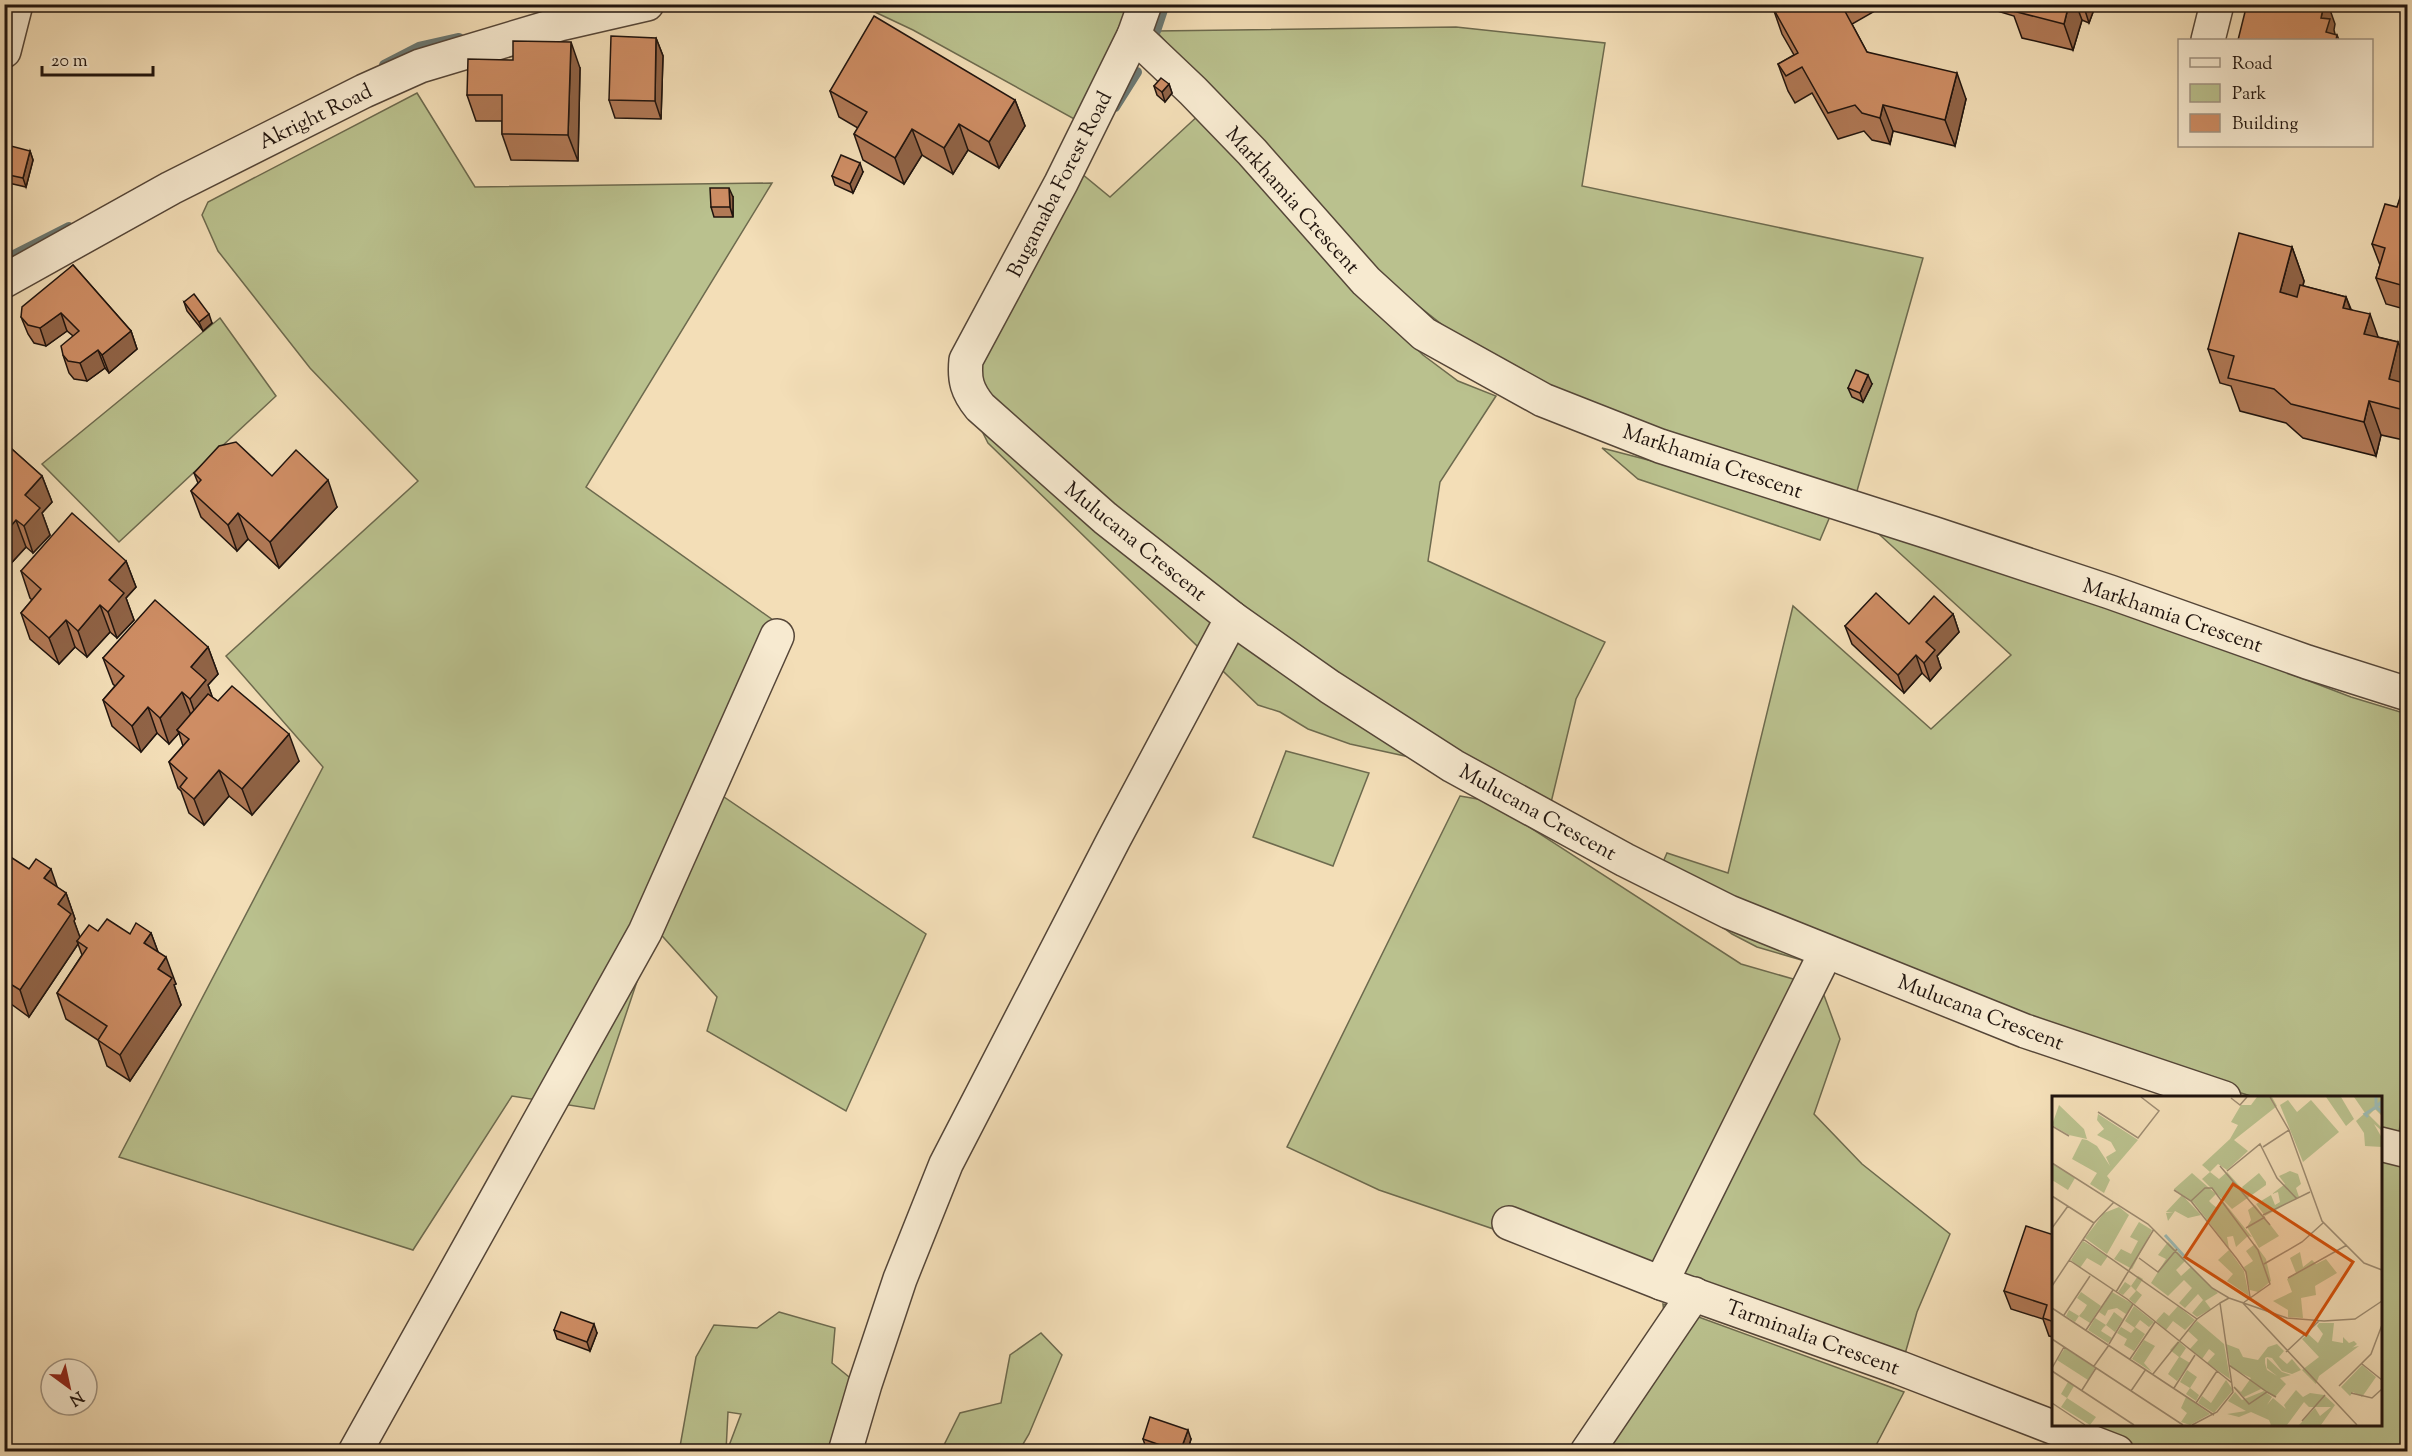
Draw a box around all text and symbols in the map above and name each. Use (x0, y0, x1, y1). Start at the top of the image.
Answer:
scale bar (42, 39, 153, 77)
legend (2178, 39, 2373, 147)
text: 20 m (51, 49, 88, 75)
text: Road (2232, 52, 2272, 78)
street label: Akright Road (254, 77, 378, 158)
text: Park (2232, 82, 2267, 108)
street label: Bugamaba Forest Road (1001, 87, 1121, 283)
text: Building (2232, 112, 2298, 138)
street label: Markhamia Crescent (1217, 121, 1366, 281)
street label: Markhamia Crescent (1618, 418, 1806, 508)
street label: Mulucana Crescent (1057, 476, 1212, 610)
street label: Markhamia Crescent (2078, 572, 2266, 662)
street label: Mulucana Crescent (1453, 758, 1621, 869)
street label: Mulucana Crescent (1893, 968, 2068, 1059)
inset map (2052, 1096, 2382, 1426)
street label: Tarminalia Crescent (1721, 1294, 1903, 1384)
north arrow (39, 1357, 99, 1417)
text: N (64, 1384, 87, 1411)

